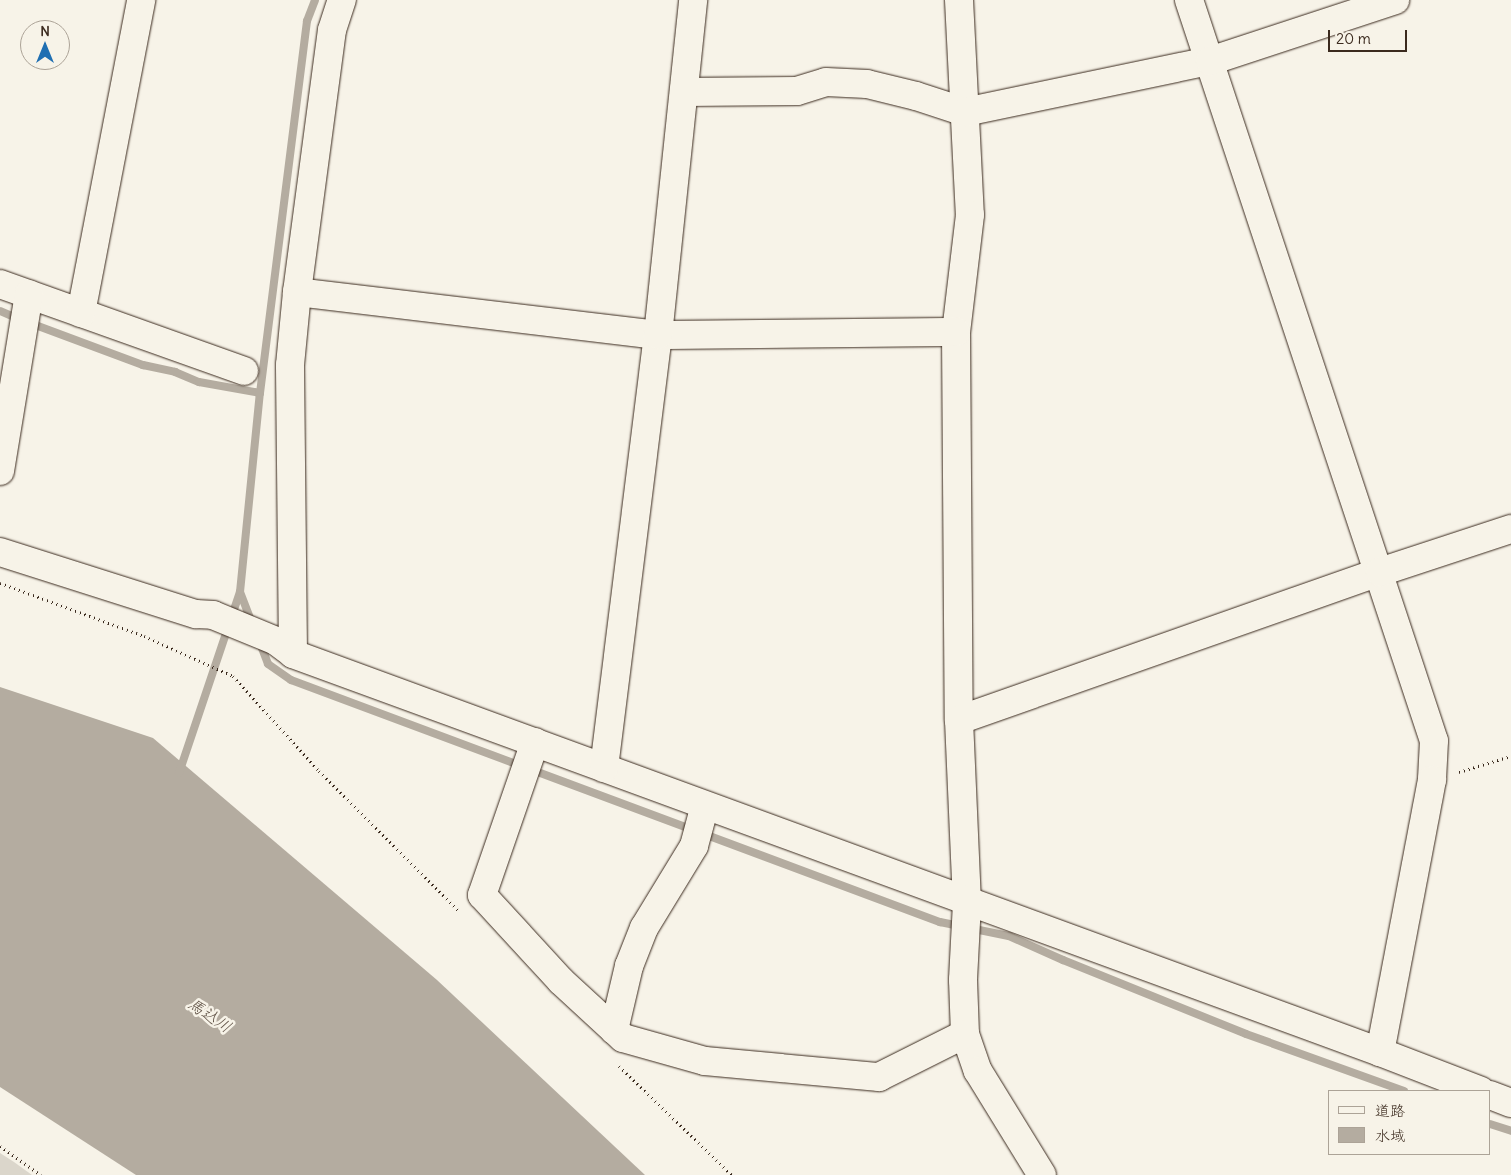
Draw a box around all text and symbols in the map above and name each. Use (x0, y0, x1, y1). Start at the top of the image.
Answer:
north arrow (20, 20, 70, 70)
scale bar (1331, 20, 1410, 52)
text: N (40, 22, 50, 40)
text: 20 m (1336, 29, 1371, 48)
water label: 馬込川 (185, 994, 235, 1036)
legend (1328, 1090, 1491, 1155)
text: 道路 (1375, 1101, 1405, 1120)
text: 水域 (1375, 1126, 1405, 1145)

